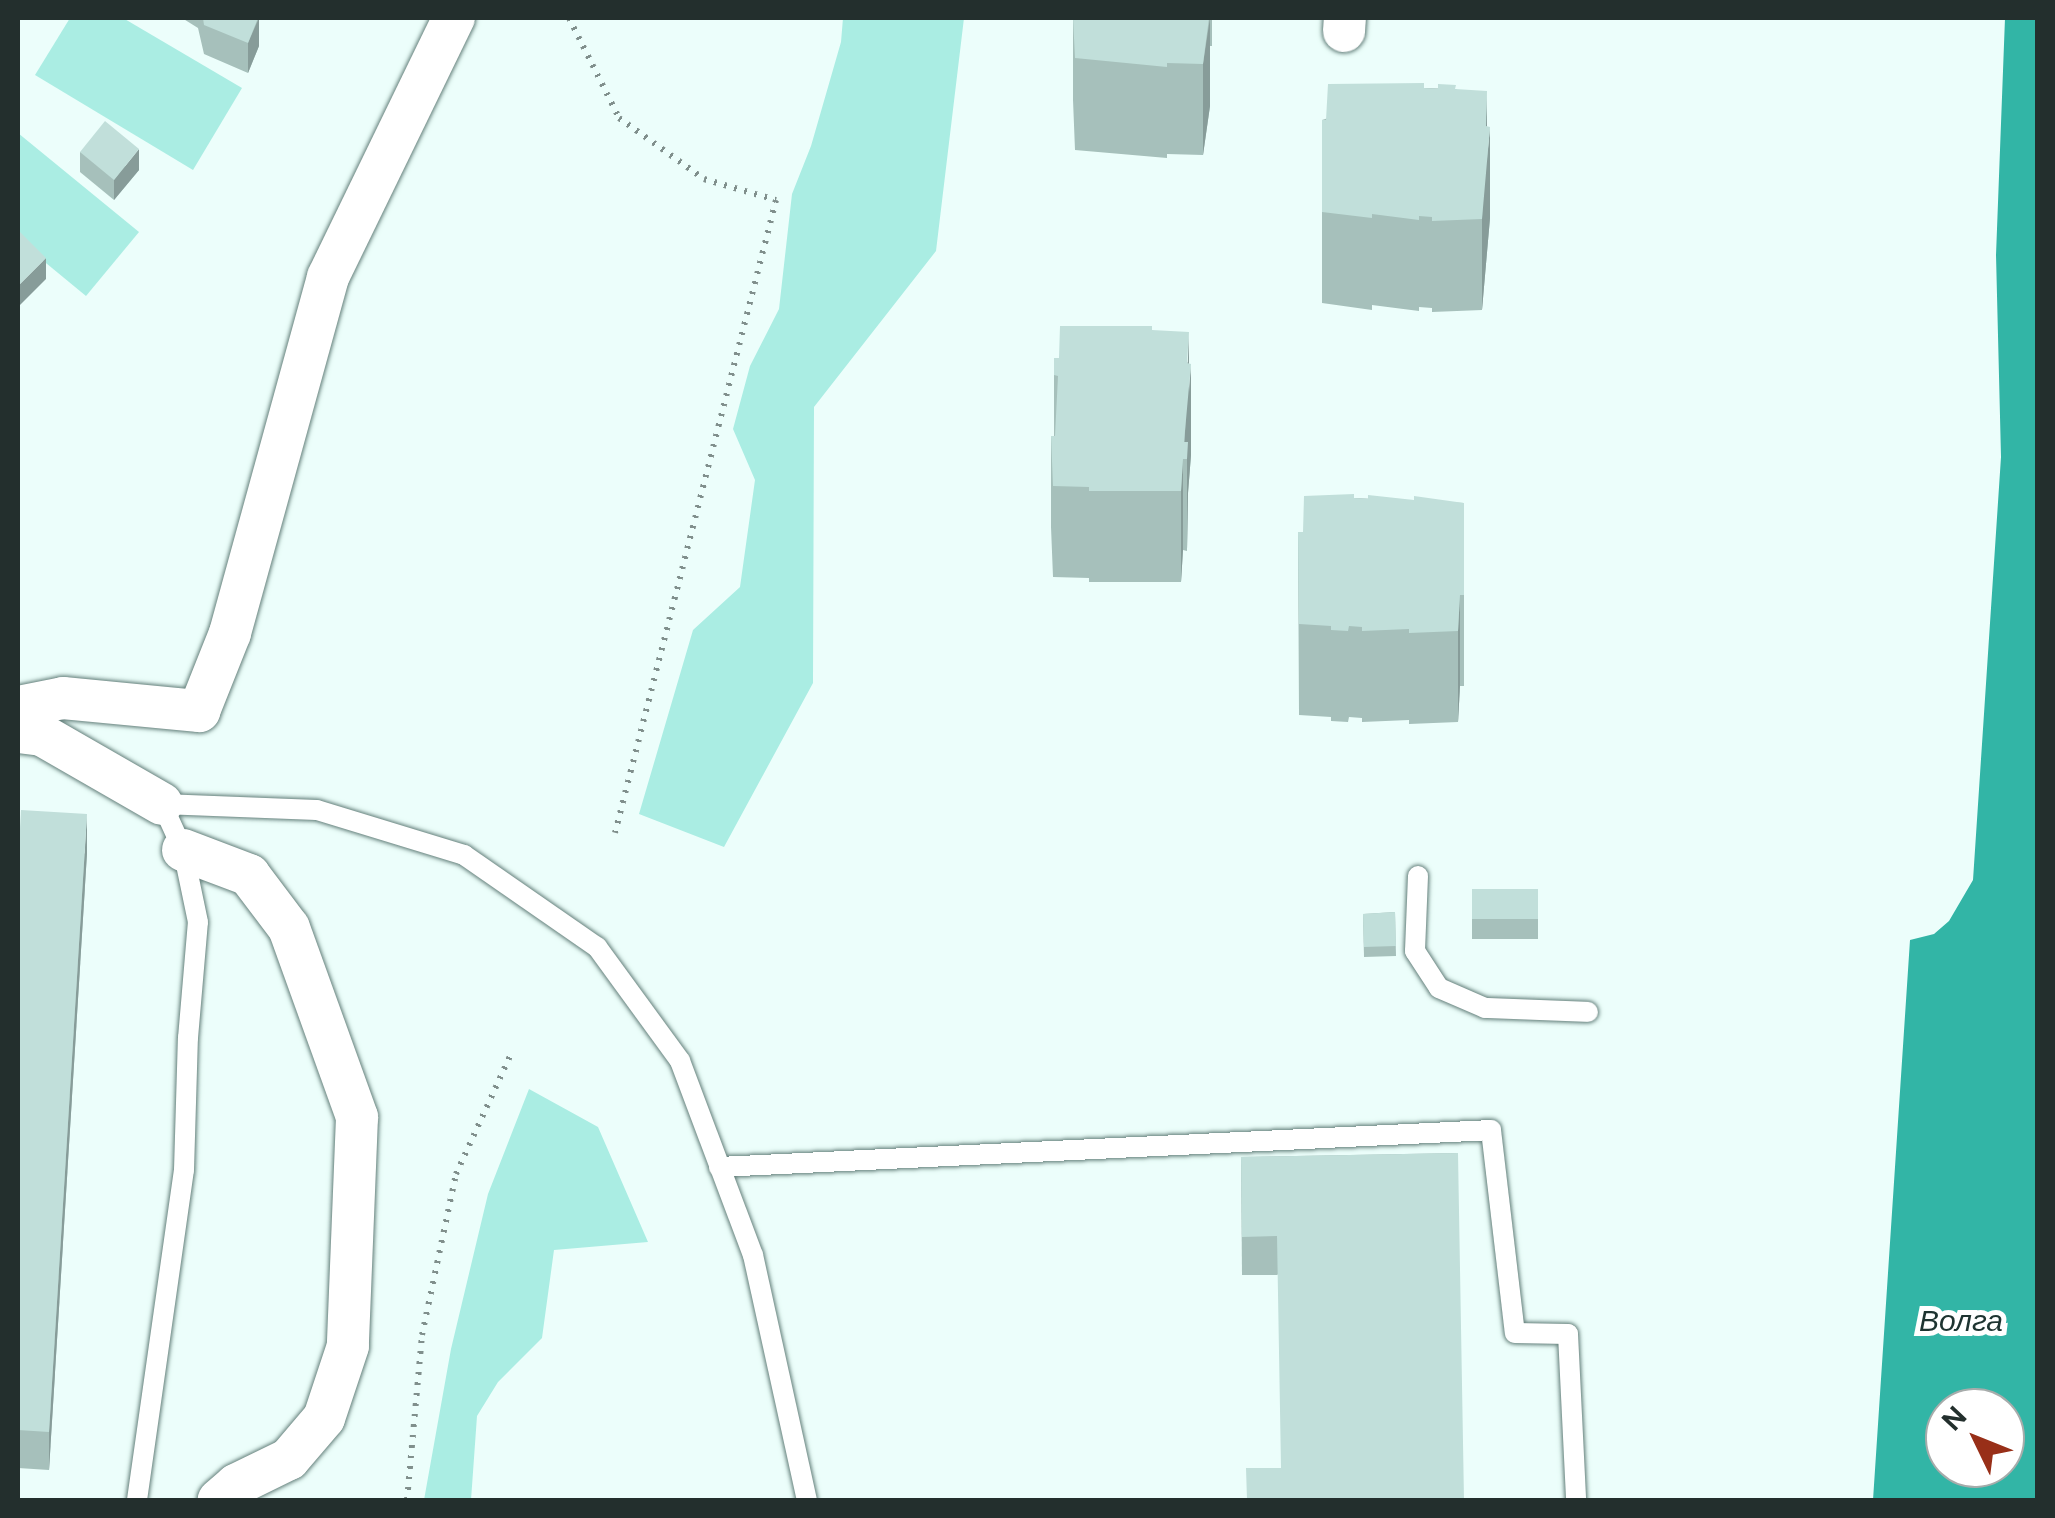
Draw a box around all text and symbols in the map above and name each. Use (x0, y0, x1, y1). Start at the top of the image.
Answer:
water label: Волга (1919, 1303, 2003, 1339)
north arrow (1925, 1388, 2025, 1488)
text: N (1934, 1398, 1975, 1439)

